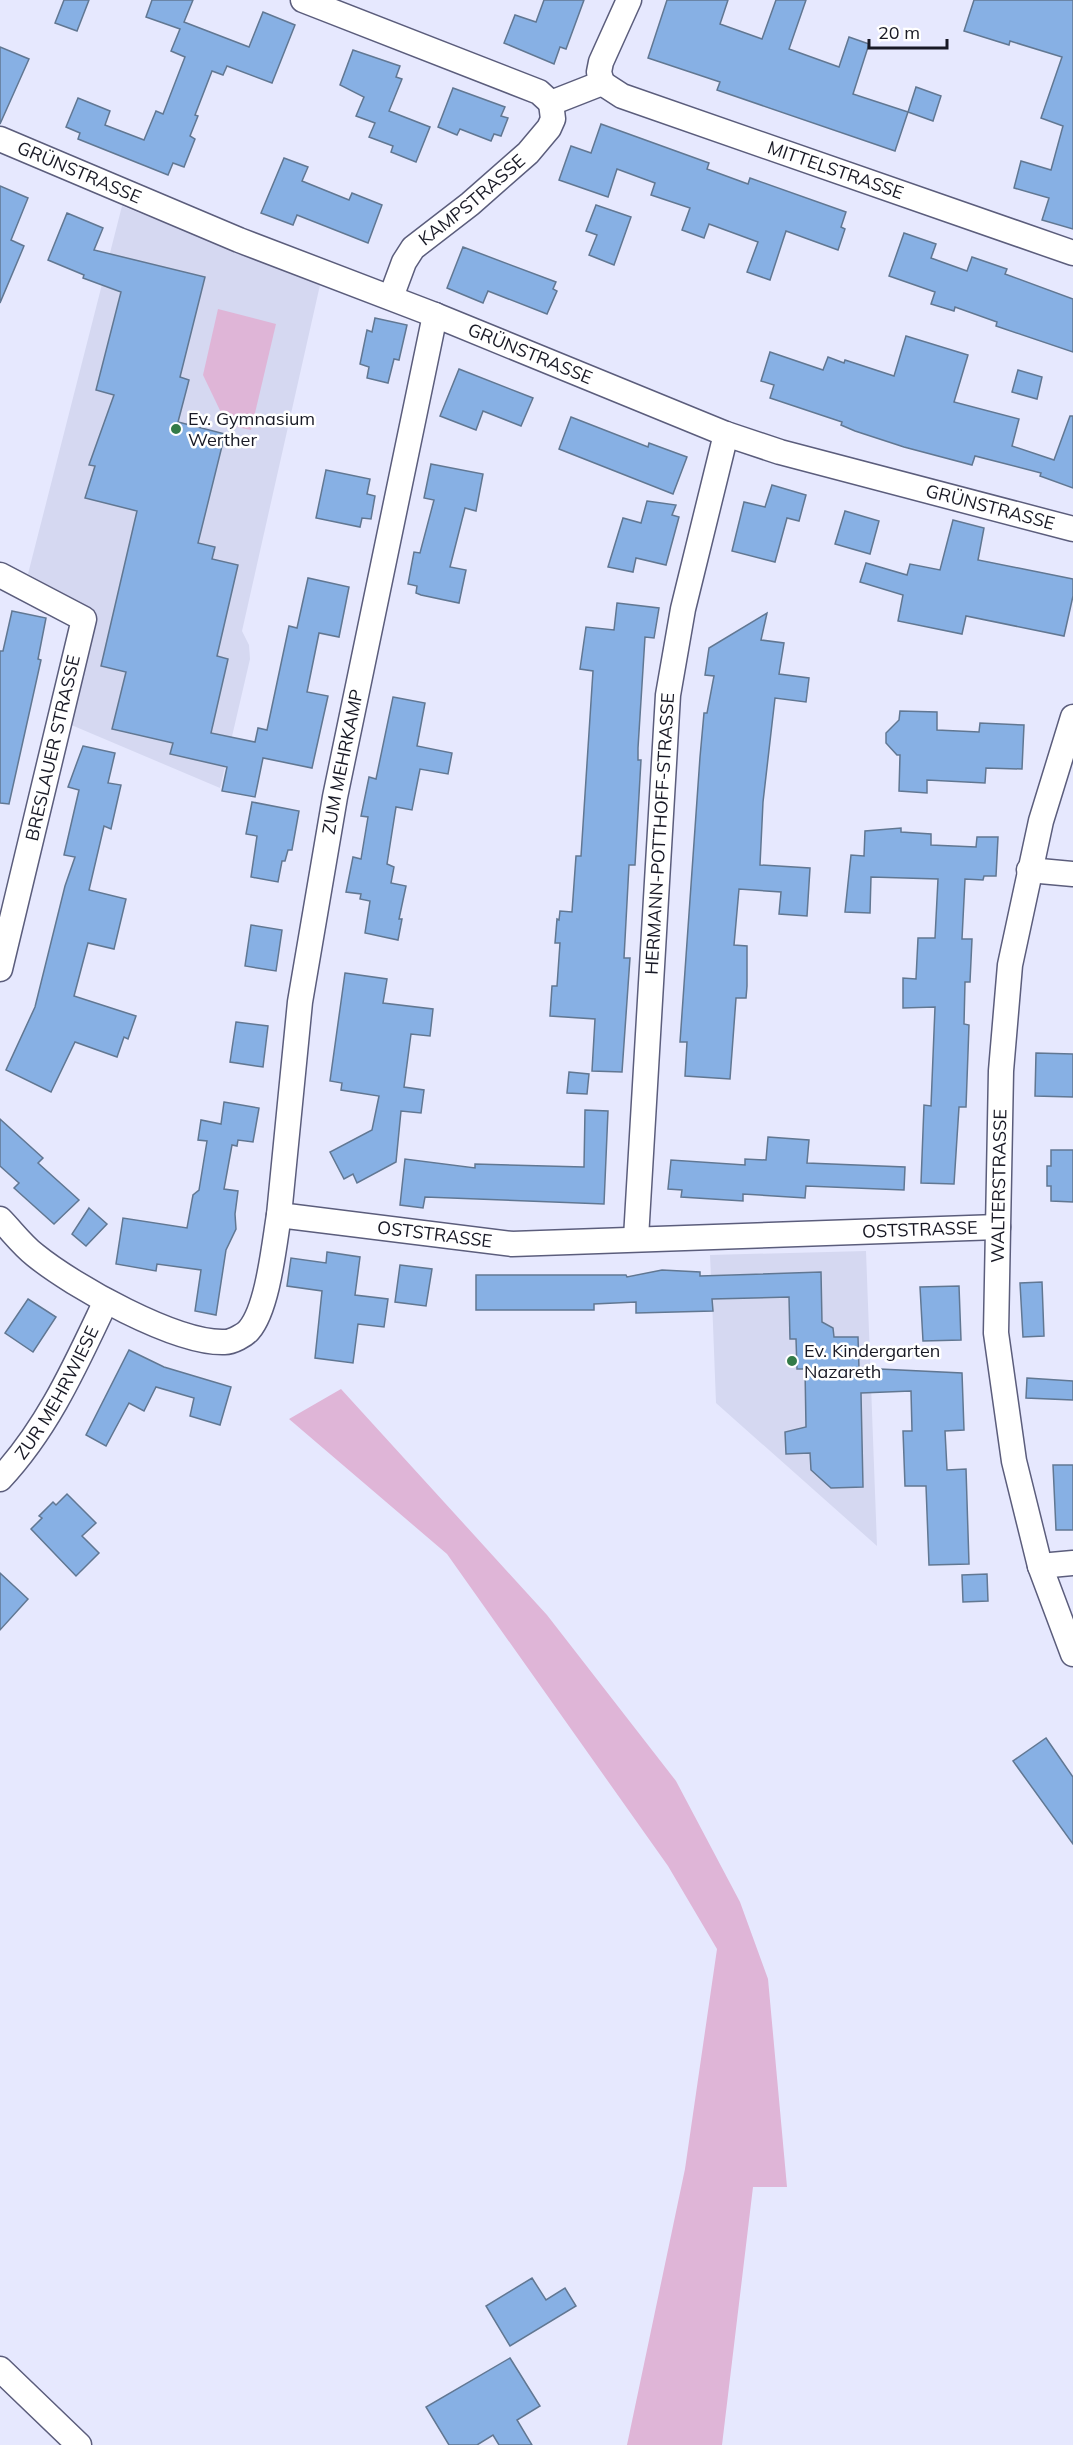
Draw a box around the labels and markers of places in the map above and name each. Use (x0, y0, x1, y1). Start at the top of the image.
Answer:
place label: Ev. Gymnasium Werther (188, 407, 315, 451)
marker: Ev. Gymnasium Werther (169, 422, 183, 436)
place label: Ev. Kindergarten Nazareth (804, 1339, 940, 1383)
marker: Ev. Kindergarten Nazareth (785, 1354, 799, 1368)

